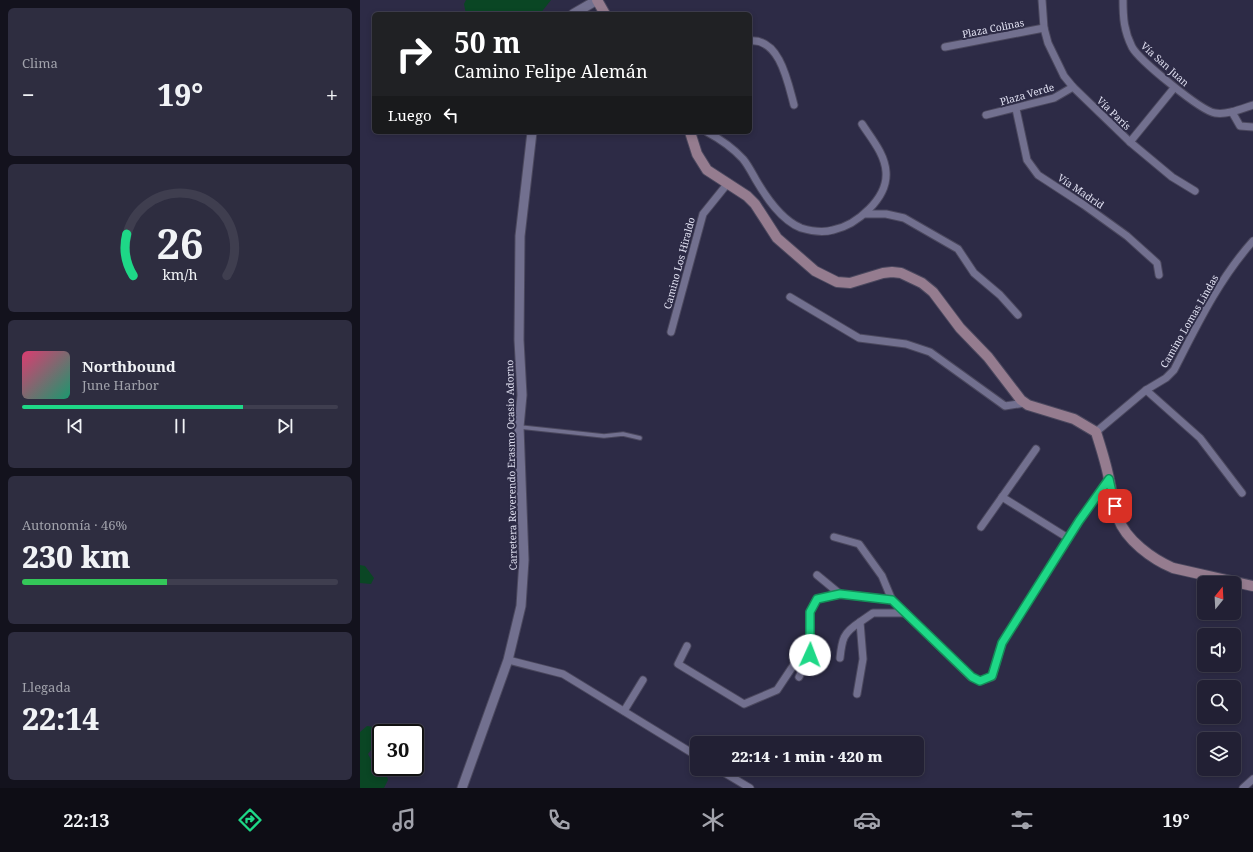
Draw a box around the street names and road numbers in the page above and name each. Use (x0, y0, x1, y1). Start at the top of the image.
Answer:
street label: Plaza Colinas (961, 15, 1026, 41)
street label: Vía San Juan (1138, 39, 1192, 90)
street label: Plaza Verde (998, 80, 1056, 108)
street label: Vía París (1094, 93, 1134, 133)
street label: Vía Madrid (1055, 170, 1107, 212)
street label: Camino Los Hiraldo (660, 215, 698, 311)
street label: Camino Lomas Lindas (1157, 271, 1222, 370)
street label: Carretera Reverendo Erasmo Ocasio Adorno (502, 359, 520, 570)

